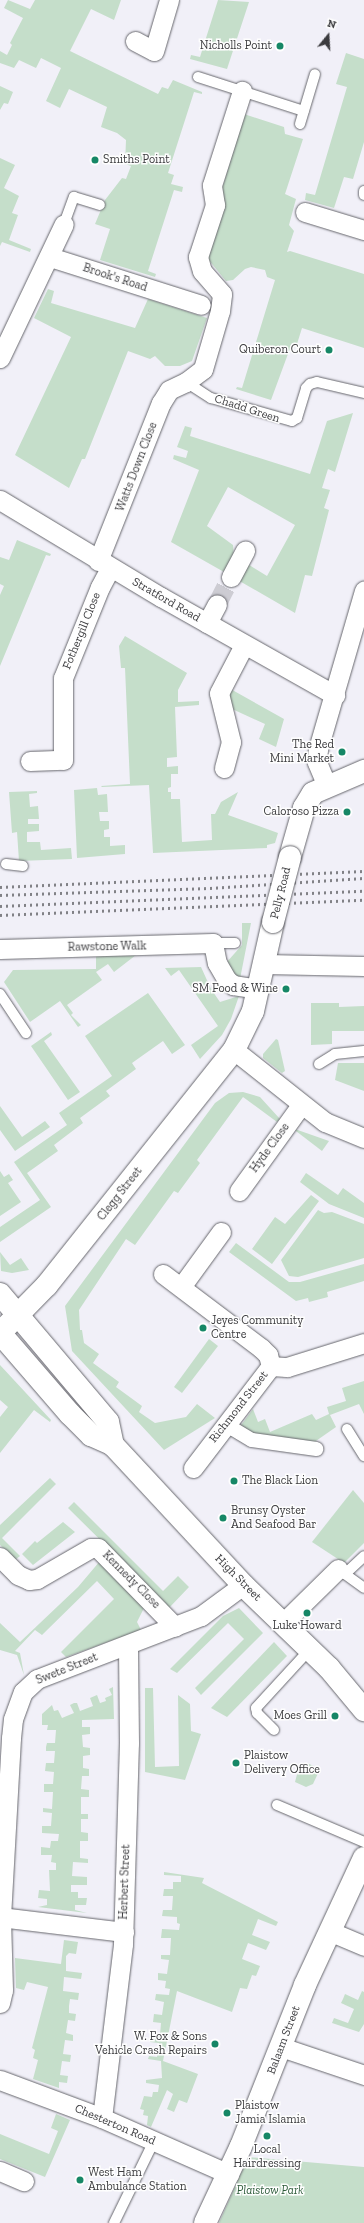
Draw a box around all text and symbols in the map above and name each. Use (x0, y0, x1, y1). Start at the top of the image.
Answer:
north arrow (308, 16, 348, 56)
text: N (326, 17, 338, 32)
place label: Nicholls Point (200, 39, 272, 53)
marker: Nicholls Point (275, 41, 285, 51)
place label: Smiths Point (103, 153, 170, 167)
marker: Smiths Point (90, 155, 100, 165)
street label: Brook's Road (81, 261, 149, 295)
place label: Quiberon Court (239, 343, 321, 357)
marker: Quiberon Court (324, 345, 334, 355)
street label: Chadd Green (213, 392, 281, 426)
street label: Watts Down Close (113, 420, 161, 514)
street label: Stratford Road (129, 575, 203, 625)
street label: Fothergill Close (60, 591, 104, 671)
place label: The Red Mini Market (270, 738, 334, 766)
marker: The Red Mini Market (337, 747, 347, 757)
place label: Caloroso Pizza (264, 805, 339, 819)
marker: Caloroso Pizza (342, 807, 352, 817)
street label: Pelly Road (268, 865, 294, 921)
street label: Rawstone Walk (67, 939, 147, 955)
place label: SM Food & Wine (192, 982, 278, 996)
marker: SM Food & Wine (281, 984, 291, 994)
street label: Hyde Close (247, 1120, 293, 1176)
street label: Clegg Street (95, 1164, 145, 1224)
place label: Jeyes Community Centre (211, 1314, 303, 1342)
marker: Jeyes Community Centre (198, 1323, 208, 1333)
street label: Richmond Street (206, 1368, 272, 1446)
place label: The Black Lion (242, 1474, 318, 1488)
marker: The Black Lion (229, 1476, 239, 1486)
place label: Brunsy Oyster And Seafood Bar (231, 1504, 316, 1532)
marker: Brunsy Oyster And Seafood Bar (218, 1513, 228, 1523)
street label: Kennedy Close (99, 1548, 163, 1612)
street label: High Street (212, 1552, 264, 1604)
marker: Luke Howard (302, 1608, 312, 1618)
place label: Luke Howard (272, 1619, 342, 1633)
street label: Swete Street (34, 1650, 100, 1688)
place label: Moes Grill (274, 1709, 327, 1723)
marker: Moes Grill (330, 1711, 340, 1721)
place label: Plaistow Delivery Office (244, 1749, 320, 1777)
marker: Plaistow Delivery Office (231, 1758, 241, 1768)
street label: Herbert Street (116, 1844, 134, 1920)
street label: Balaam Street (264, 2004, 304, 2076)
place label: W. Fox & Sons Vehicle Crash Repairs (95, 2030, 207, 2058)
marker: W. Fox & Sons Vehicle Crash Repairs (210, 2039, 220, 2049)
place label: Plaistow Jamia Islamia (235, 2099, 306, 2127)
street label: Chesterton Road (72, 2101, 158, 2149)
marker: Plaistow Jamia Islamia (222, 2108, 232, 2118)
marker: Local Hairdressing (262, 2131, 272, 2141)
place label: Local Hairdressing (233, 2143, 301, 2171)
place label: West Ham Ambulance Station (88, 2166, 187, 2194)
marker: West Ham Ambulance Station (75, 2175, 85, 2185)
park label: Plaistow Park (237, 2184, 303, 2198)

